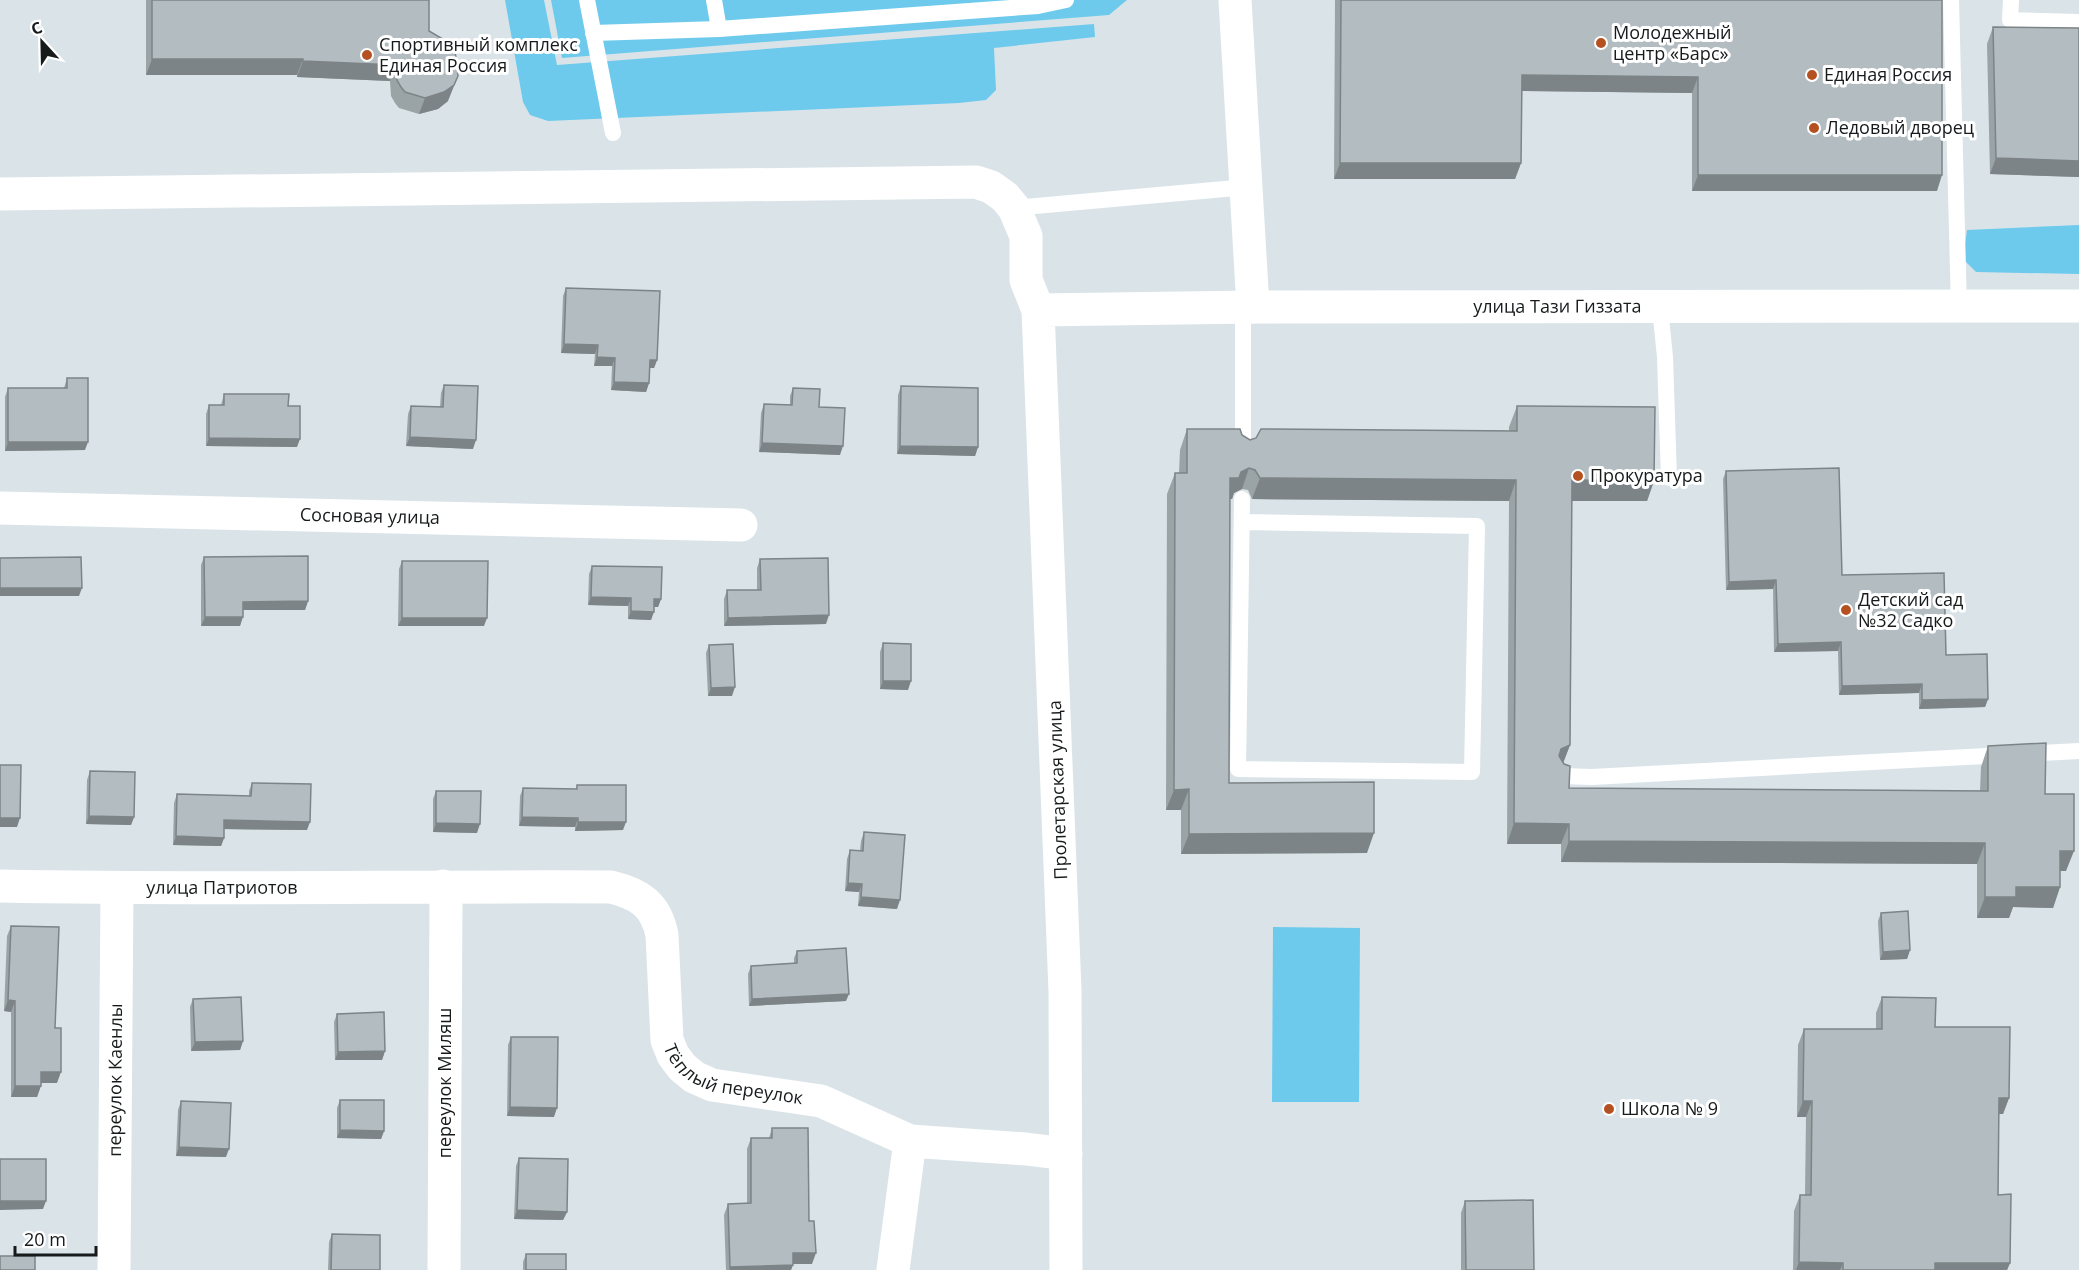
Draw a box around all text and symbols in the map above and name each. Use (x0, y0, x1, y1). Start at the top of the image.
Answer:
north arrow (12, 12, 72, 72)
text: С (28, 16, 45, 40)
place label: Молодежный центр «Барс» (1613, 20, 1732, 65)
place label: Спортивный комплекс Единая Россия (379, 32, 578, 77)
marker: Молодежный центр «Барс» (1594, 36, 1608, 50)
marker: Спортивный комплекс Единая Россия (360, 48, 374, 62)
place label: Единая Россия (1824, 62, 1952, 86)
marker: Единая Россия (1805, 68, 1819, 82)
place label: Ледовый дворец (1826, 115, 1974, 139)
marker: Ледовый дворец (1807, 121, 1821, 135)
street label: улица Тази Гиззата (1473, 294, 1642, 318)
place label: Прокуратура (1590, 463, 1703, 487)
marker: Прокуратура (1571, 469, 1585, 483)
street label: Сосновая улица (300, 502, 440, 529)
place label: Детский сад №32 Садко (1858, 587, 1963, 632)
marker: Детский сад №32 Садко (1839, 603, 1853, 617)
street label: Пролетарская улица (1042, 700, 1072, 880)
street label: улица Патриотов (146, 875, 298, 899)
street label: переулок Каенлы (102, 1003, 127, 1157)
street label: переулок Миляш (432, 1008, 456, 1158)
street label: Тёплый переулок (659, 1040, 806, 1109)
place label: Школа № 9 (1621, 1096, 1718, 1120)
marker: Школа № 9 (1602, 1102, 1616, 1116)
scale bar (15, 1219, 96, 1257)
text: 20 m (24, 1227, 66, 1251)

